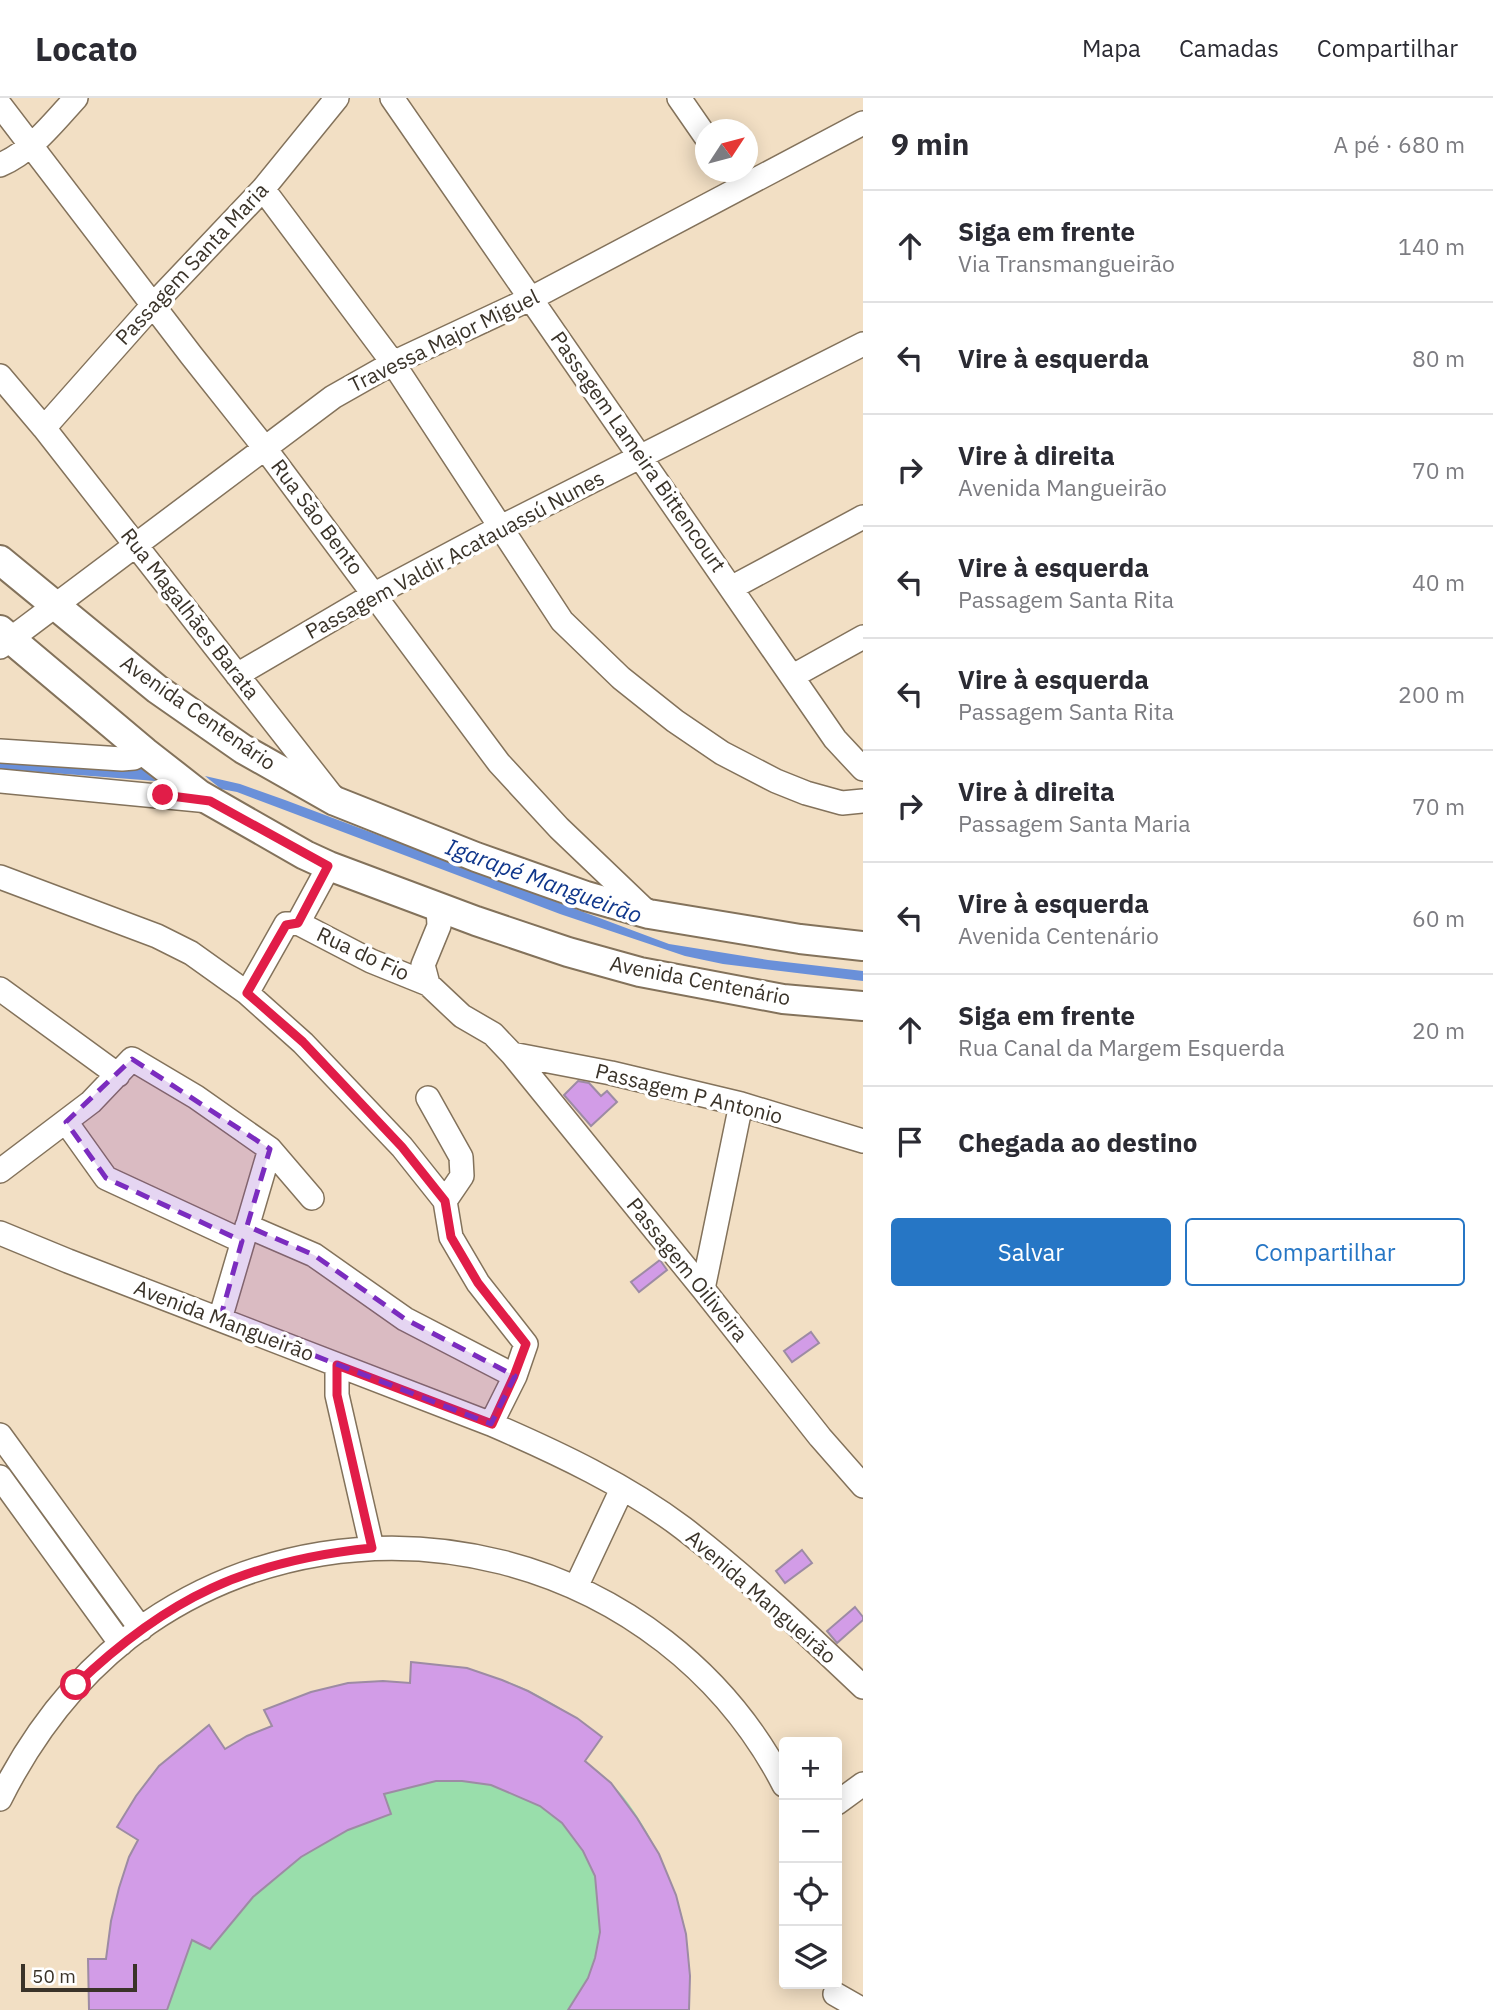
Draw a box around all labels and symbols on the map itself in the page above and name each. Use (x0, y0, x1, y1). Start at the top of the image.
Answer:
north arrow (695, 119, 758, 182)
street label: Passagem Santa Maria (109, 176, 274, 351)
street label: Travessa Major Miguel (344, 282, 544, 398)
street label: Passagem Lameira Bittencourt (545, 325, 733, 577)
street label: Rua São Bento (265, 453, 370, 580)
street label: Passagem Valdir Acatauassú Nunes (300, 463, 609, 645)
street label: Rua Magalhães Barata (115, 522, 266, 705)
street label: Avenida Centenário (115, 648, 282, 776)
route end (147, 779, 178, 810)
water label: Igarapé Mangueirão (442, 831, 647, 930)
street label: Rua do Fio (313, 919, 414, 987)
street label: Avenida Centenário (607, 949, 793, 1011)
street label: Passagem P Antonio (593, 1056, 786, 1130)
street label: Passagem Oiliveira (621, 1191, 755, 1347)
street label: Avenida Mangueirão (130, 1273, 318, 1367)
street label: Avenida Mangueirão (680, 1523, 843, 1669)
route start (60, 1669, 91, 1700)
scale bar (21, 1961, 136, 1993)

